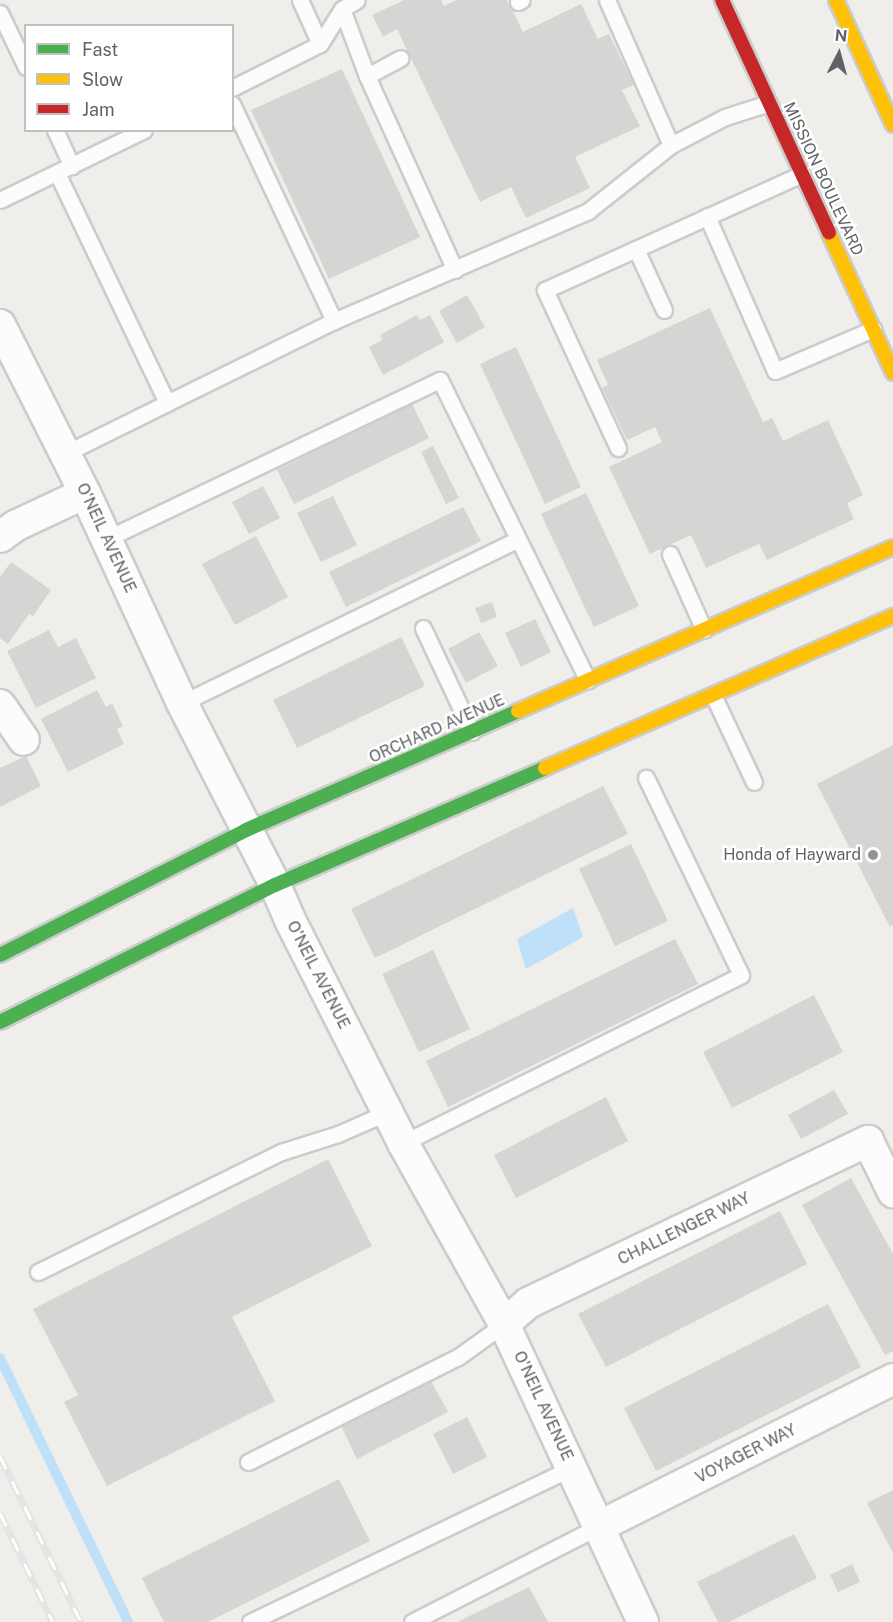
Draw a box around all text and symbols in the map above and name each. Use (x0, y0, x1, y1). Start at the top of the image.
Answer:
legend (24, 24, 234, 132)
north arrow (809, 24, 869, 84)
text: N (834, 25, 848, 46)
text: Fast (82, 39, 118, 60)
text: Slow (82, 69, 123, 90)
text: Jam (82, 99, 115, 120)
street label: MISSION BOULEVARD (779, 99, 867, 259)
street label: O'NEIL AVENUE (72, 480, 140, 596)
street label: ORCHARD AVENUE (366, 690, 508, 768)
place label: Honda of Hayward (723, 845, 861, 865)
marker: Honda of Hayward (866, 848, 880, 862)
street label: O'NEIL AVENUE (282, 918, 354, 1032)
street label: CHALLENGER WAY (615, 1189, 753, 1269)
street label: O'NEIL AVENUE (509, 1348, 577, 1464)
street label: VOYAGER WAY (692, 1420, 800, 1488)

